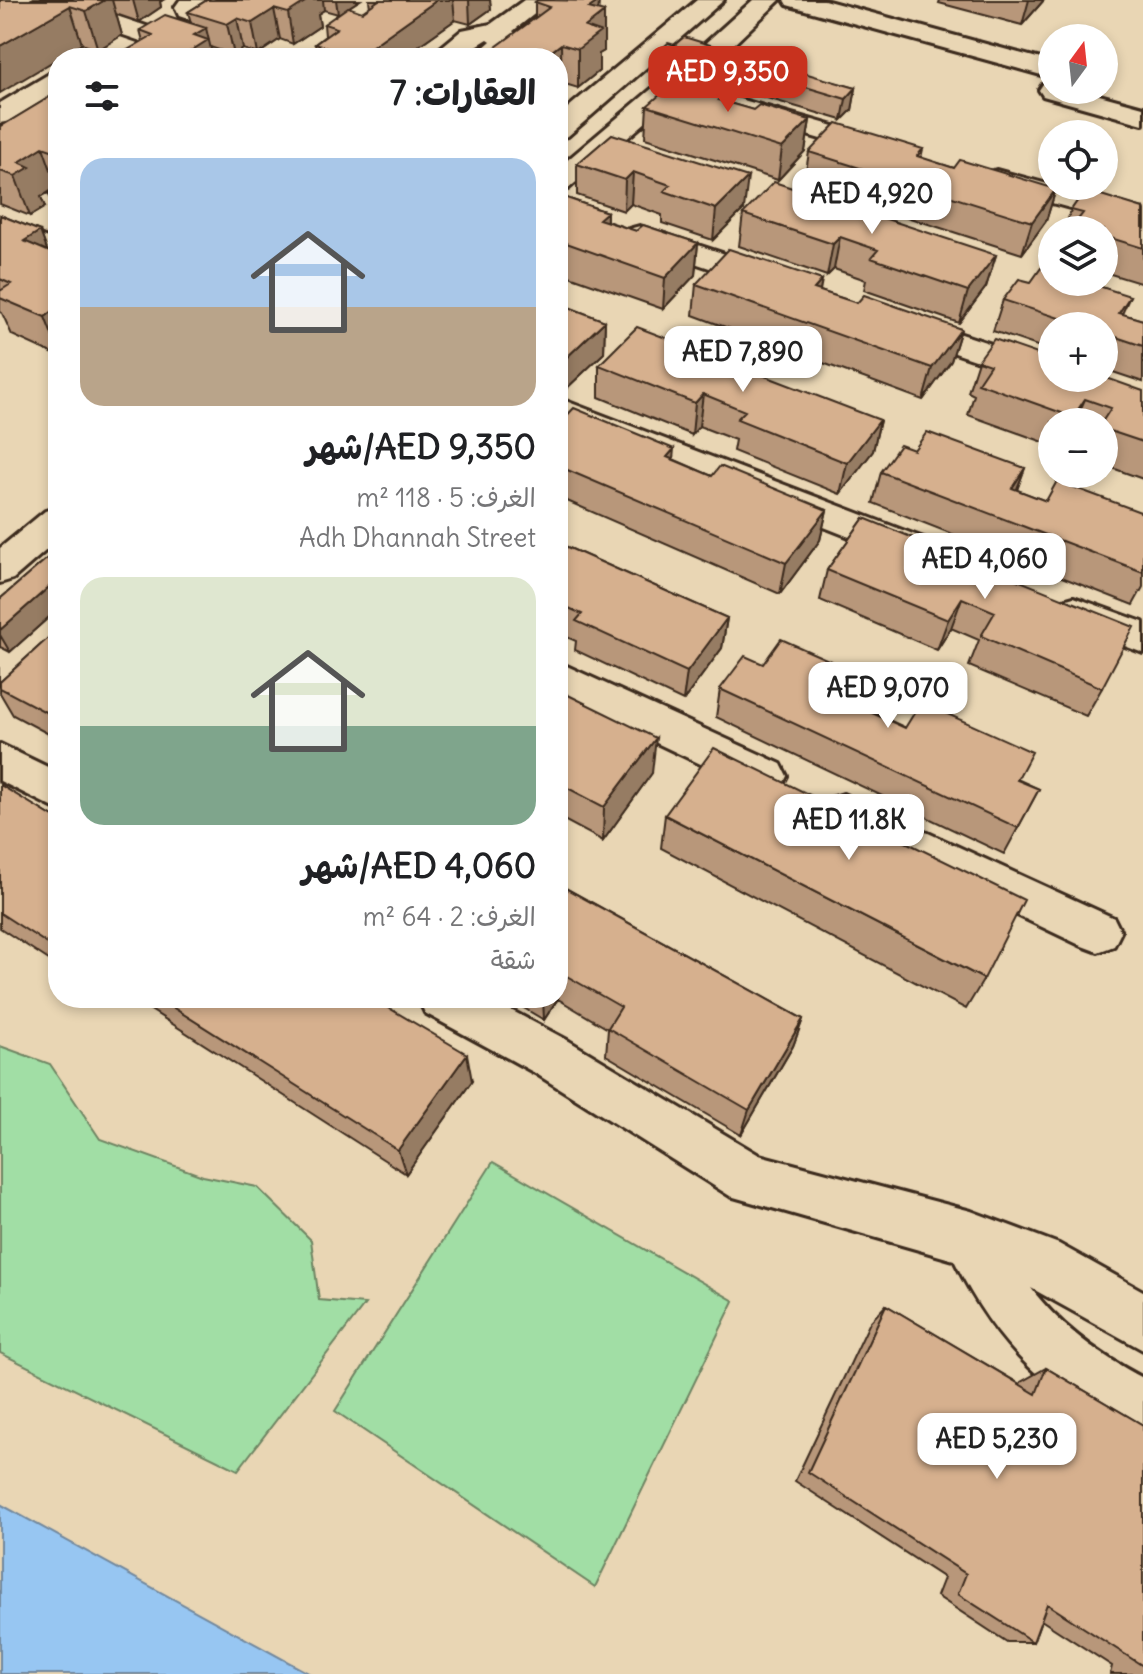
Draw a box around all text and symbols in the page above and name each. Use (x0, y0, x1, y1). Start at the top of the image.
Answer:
north arrow (1038, 24, 1118, 104)
map controls (1038, 24, 1118, 488)
pin: AED 9,350 (636, 46, 820, 114)
text: AED 9,350 (666, 55, 790, 88)
text: العقارات: 7 (390, 71, 536, 114)
icon: filters (80, 74, 124, 118)
button: locate (1038, 120, 1118, 200)
pin: AED 4,920 (780, 168, 964, 236)
text: AED 4,920 (810, 177, 934, 210)
icon: home (236, 210, 380, 354)
button: layers (1038, 216, 1118, 296)
button: + (1038, 312, 1118, 392)
pin: AED 7,890 (651, 326, 835, 394)
text: AED 7,890 (682, 335, 804, 368)
button: − (1038, 408, 1118, 488)
text: AED 9,350/شهر (306, 425, 536, 468)
text: الغرف: 5 · 118 m² (357, 481, 536, 514)
text: Adh Dhannah Street (299, 521, 536, 554)
pin: AED 4,060 (893, 533, 1077, 601)
text: AED 4,060 (922, 542, 1048, 575)
icon: home (236, 629, 380, 773)
pin: AED 9,070 (796, 662, 980, 730)
text: AED 9,070 (826, 671, 950, 704)
pin: AED 11.8K (757, 794, 941, 862)
text: AED 11.8K (792, 803, 906, 836)
text: AED 4,060/شهر (302, 844, 536, 887)
text: الغرف: 2 · 64 m² (363, 900, 536, 933)
text: شقة (491, 943, 536, 976)
pin: AED 5,230 (905, 1413, 1089, 1481)
text: AED 5,230 (935, 1422, 1059, 1455)

